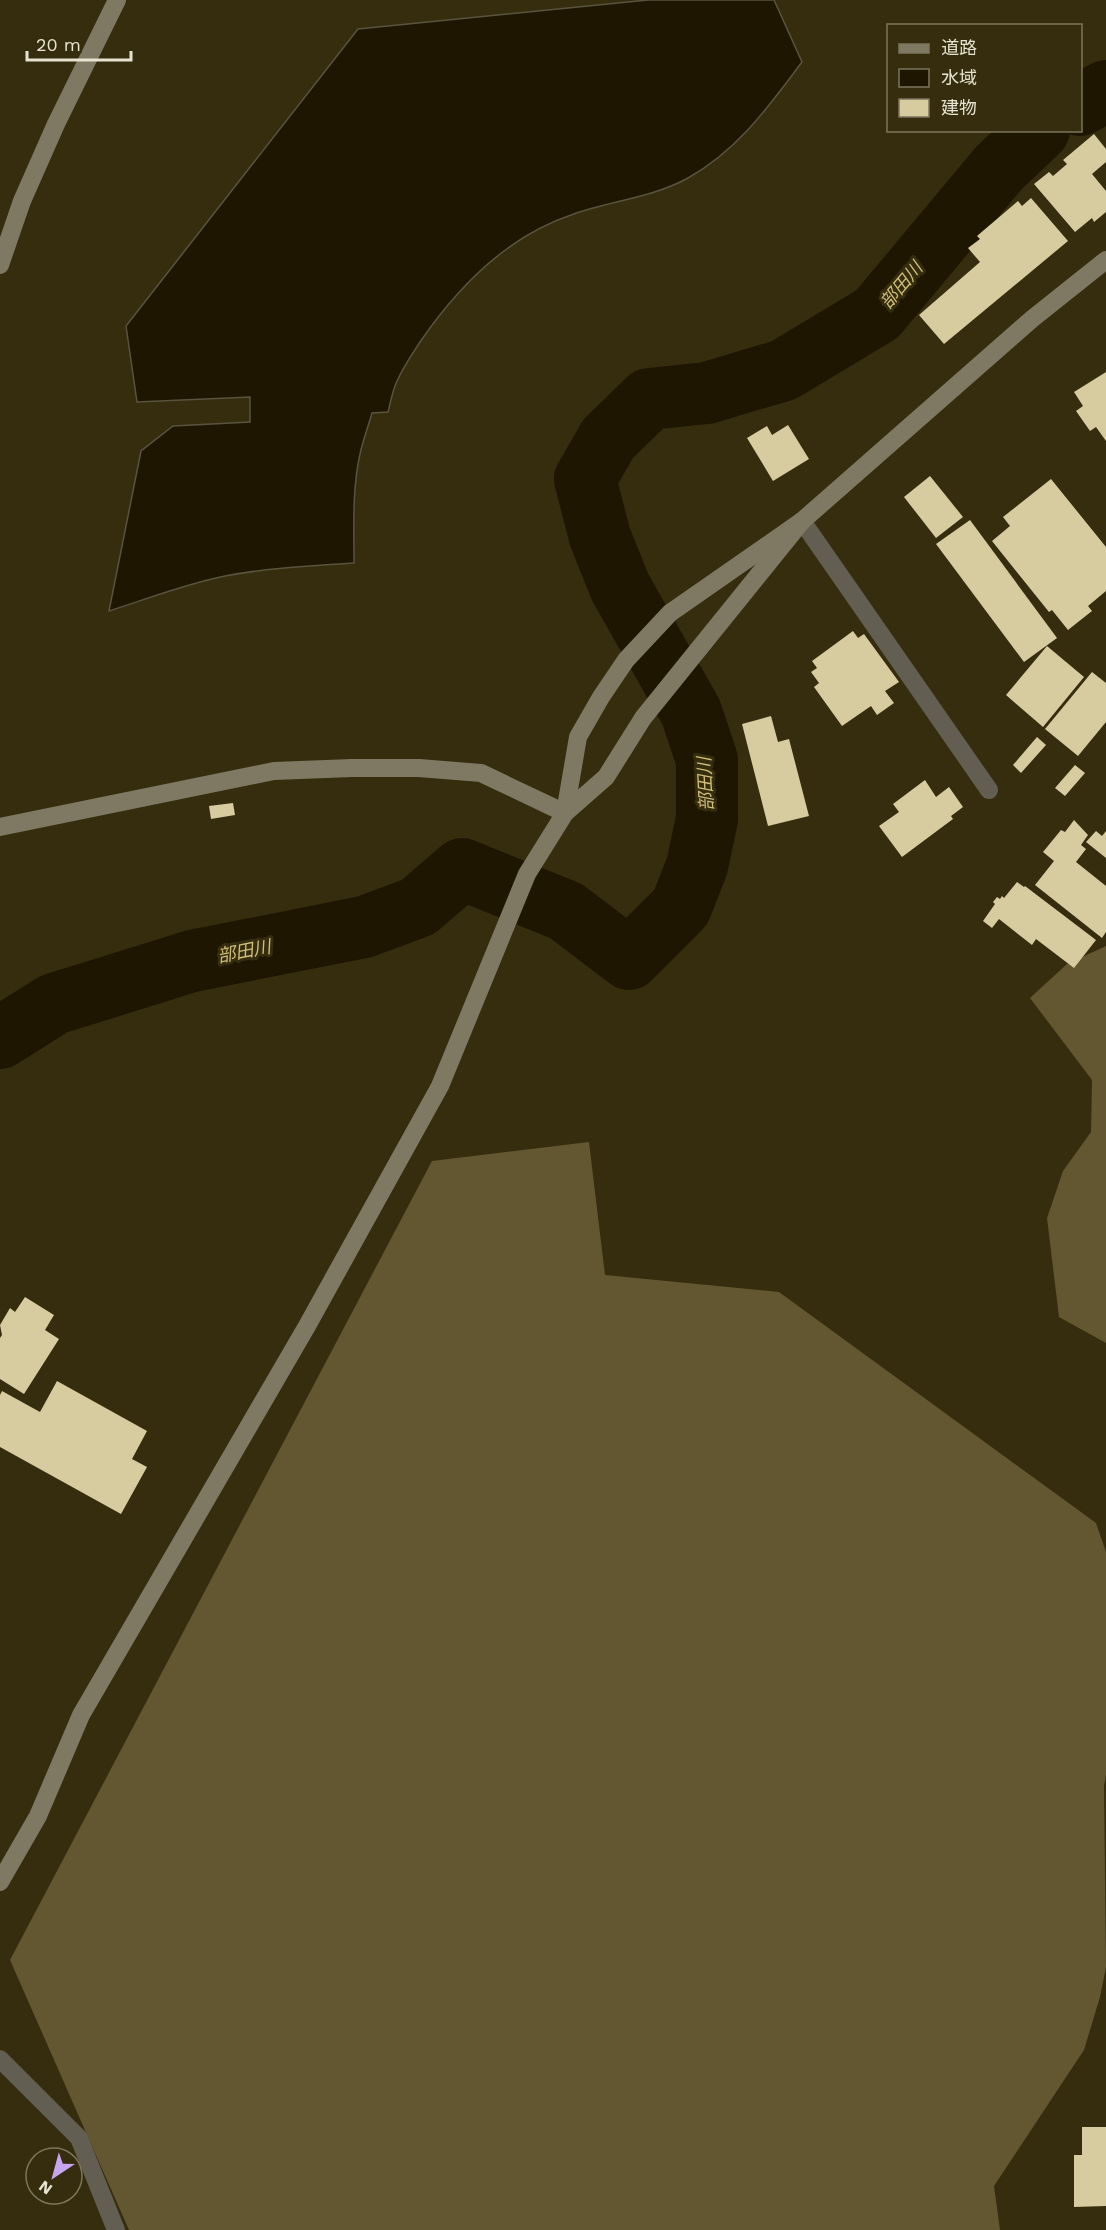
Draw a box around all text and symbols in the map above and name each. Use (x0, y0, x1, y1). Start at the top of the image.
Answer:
scale bar (27, 24, 130, 62)
legend (887, 24, 1082, 132)
text: 20 m (36, 34, 81, 55)
text: 道路 (941, 37, 977, 58)
text: 水域 (941, 67, 977, 88)
text: 建物 (941, 97, 977, 118)
water label: 部田川 (876, 256, 928, 312)
water label: 部田川 (693, 754, 717, 812)
water label: 部田川 (215, 935, 274, 966)
north arrow (24, 2146, 84, 2206)
text: N (35, 2177, 56, 2199)

